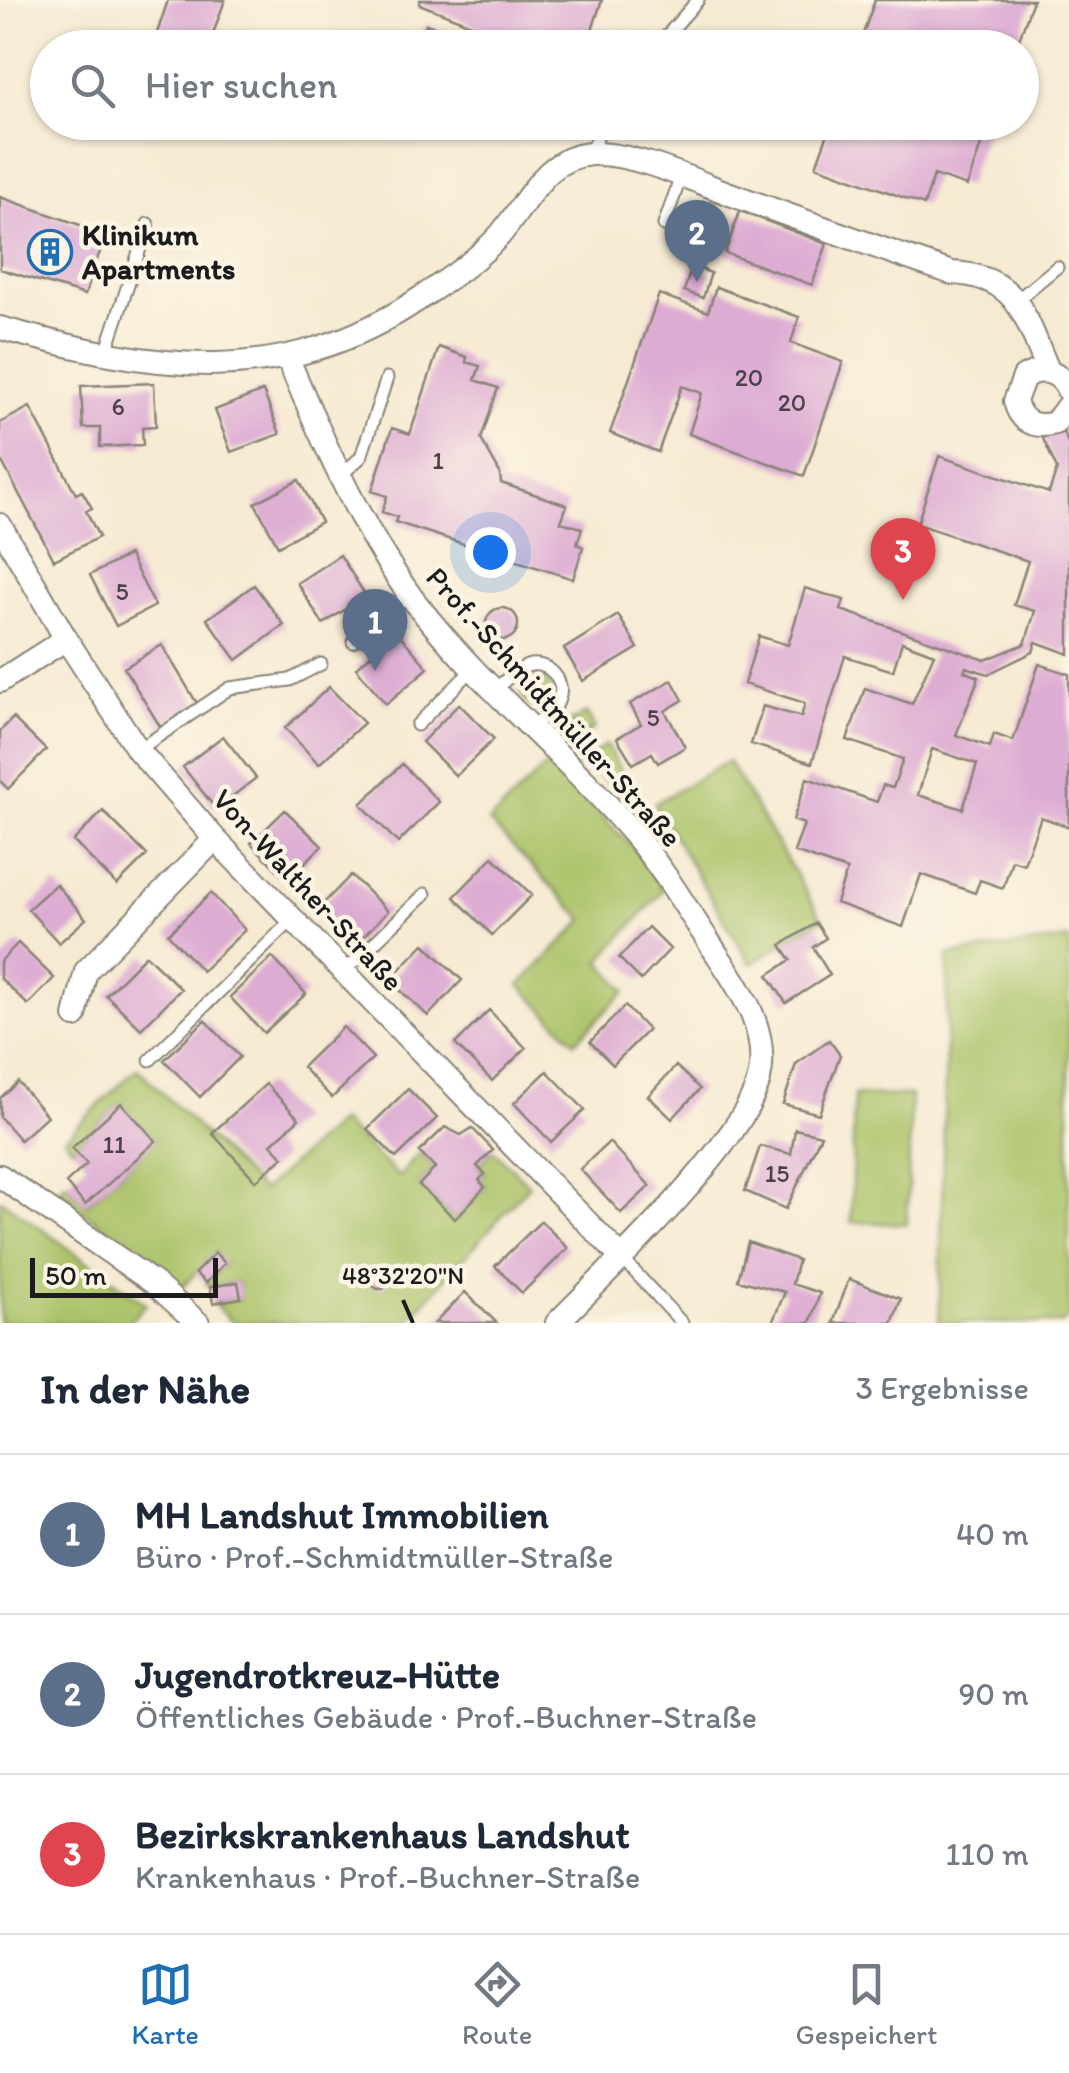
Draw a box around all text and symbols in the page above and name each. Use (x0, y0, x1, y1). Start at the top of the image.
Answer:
search box (30, 30, 1039, 140)
icon: search (65, 58, 120, 113)
text: Hier suchen (145, 62, 337, 108)
pin: 2 (664, 200, 730, 282)
place label: Klinikum Apartments (81, 216, 235, 287)
building icon: Klinikum Apartments (27, 229, 73, 275)
house number: 20 (735, 362, 763, 392)
house number: 20 (778, 387, 806, 417)
house number: 6 (111, 391, 125, 421)
house number: 1 (432, 445, 444, 475)
pin: 3 (870, 518, 936, 600)
your location (465, 527, 516, 578)
street label: Prof.-Schmidtmüller-Straße (419, 559, 690, 855)
house number: 5 (115, 576, 129, 606)
pin: 1 (342, 588, 408, 671)
house number: 5 (646, 702, 660, 732)
street label: Von-Walther-Straße (205, 781, 412, 999)
house number: 11 (102, 1129, 126, 1159)
house number: 15 (765, 1158, 789, 1188)
scale bar (30, 1253, 218, 1298)
text: 50 m (45, 1258, 107, 1292)
text: 48°32'20"N (342, 1260, 464, 1290)
text: In der Nähe (40, 1363, 250, 1414)
text: 3 Ergebnisse (856, 1369, 1029, 1407)
text: MH Landshut Immobilien (135, 1492, 549, 1538)
text: 1 (65, 1515, 80, 1553)
text: 40 m (956, 1515, 1029, 1553)
text: Büro · Prof.-Schmidtmüller-Straße (135, 1538, 614, 1576)
text: Jugendrotkreuz-Hütte (135, 1652, 500, 1698)
text: 2 (64, 1675, 81, 1713)
text: 90 m (958, 1675, 1029, 1713)
text: Öffentliches Gebäude · Prof.-Buchner-Straße (135, 1698, 757, 1736)
text: Bezirkskrankenhaus Landshut (135, 1812, 630, 1858)
text: 3 (64, 1835, 81, 1873)
text: 110 m (945, 1835, 1029, 1873)
text: Krankenhaus · Prof.-Buchner-Straße (135, 1858, 640, 1896)
tab: Karte (132, 1957, 199, 2051)
tab: Route (462, 1957, 532, 2051)
tab: Gespeichert (795, 1957, 937, 2051)

